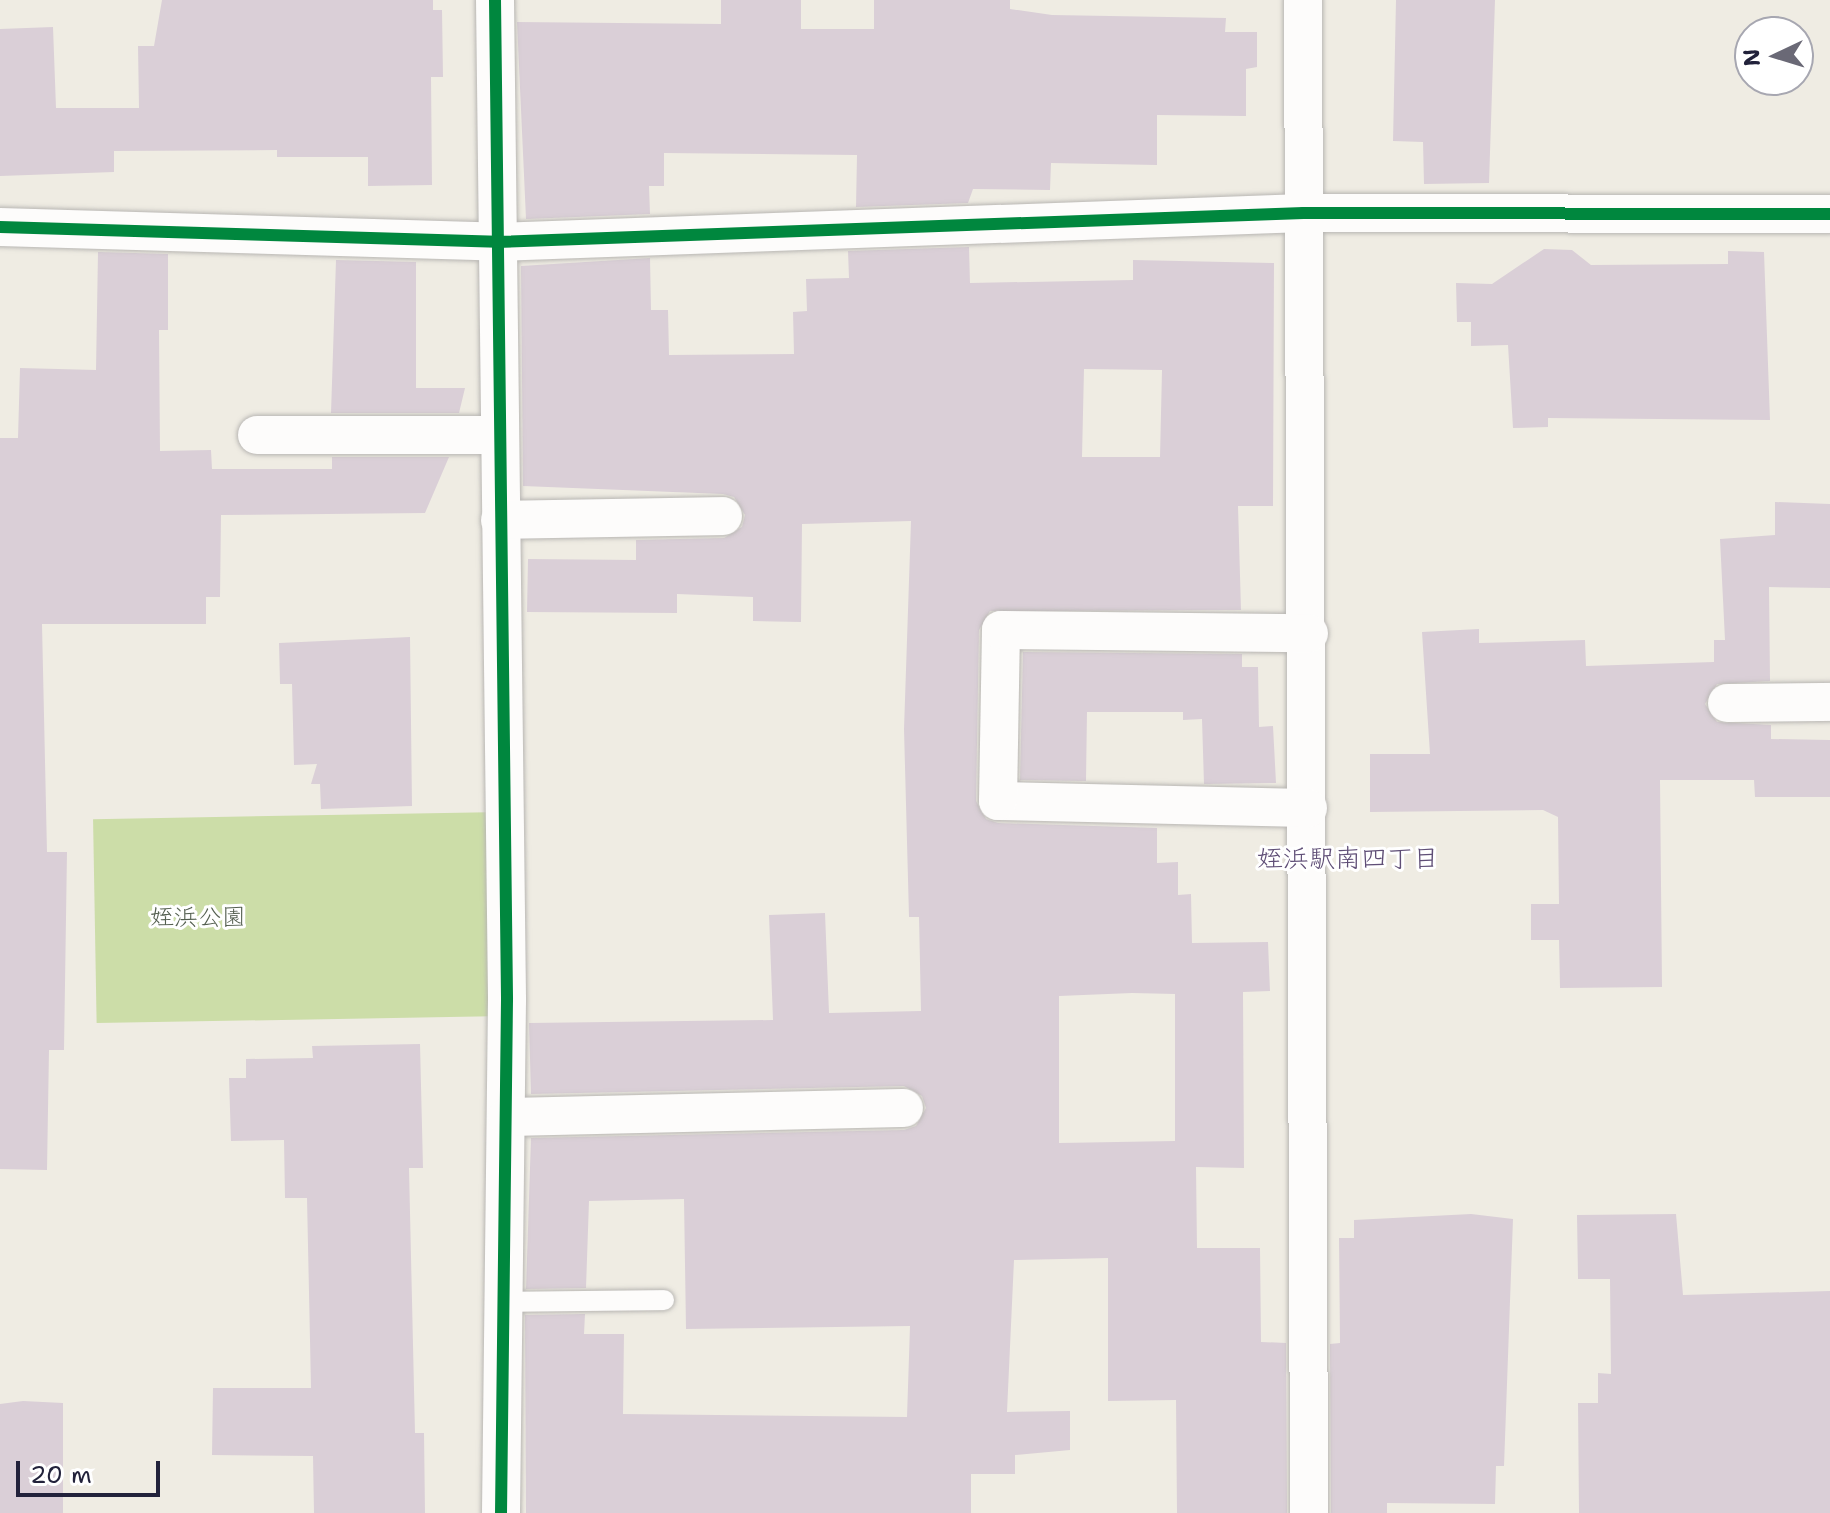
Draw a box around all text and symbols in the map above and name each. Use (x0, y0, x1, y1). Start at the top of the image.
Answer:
north arrow (1734, 16, 1814, 96)
text: N (1736, 48, 1767, 67)
district label: 姪浜駅南四丁目 (1257, 842, 1439, 874)
park label: 姪浜公園 (150, 904, 246, 932)
scale bar (20, 1445, 164, 1495)
text: 20 m (30, 1459, 92, 1491)

